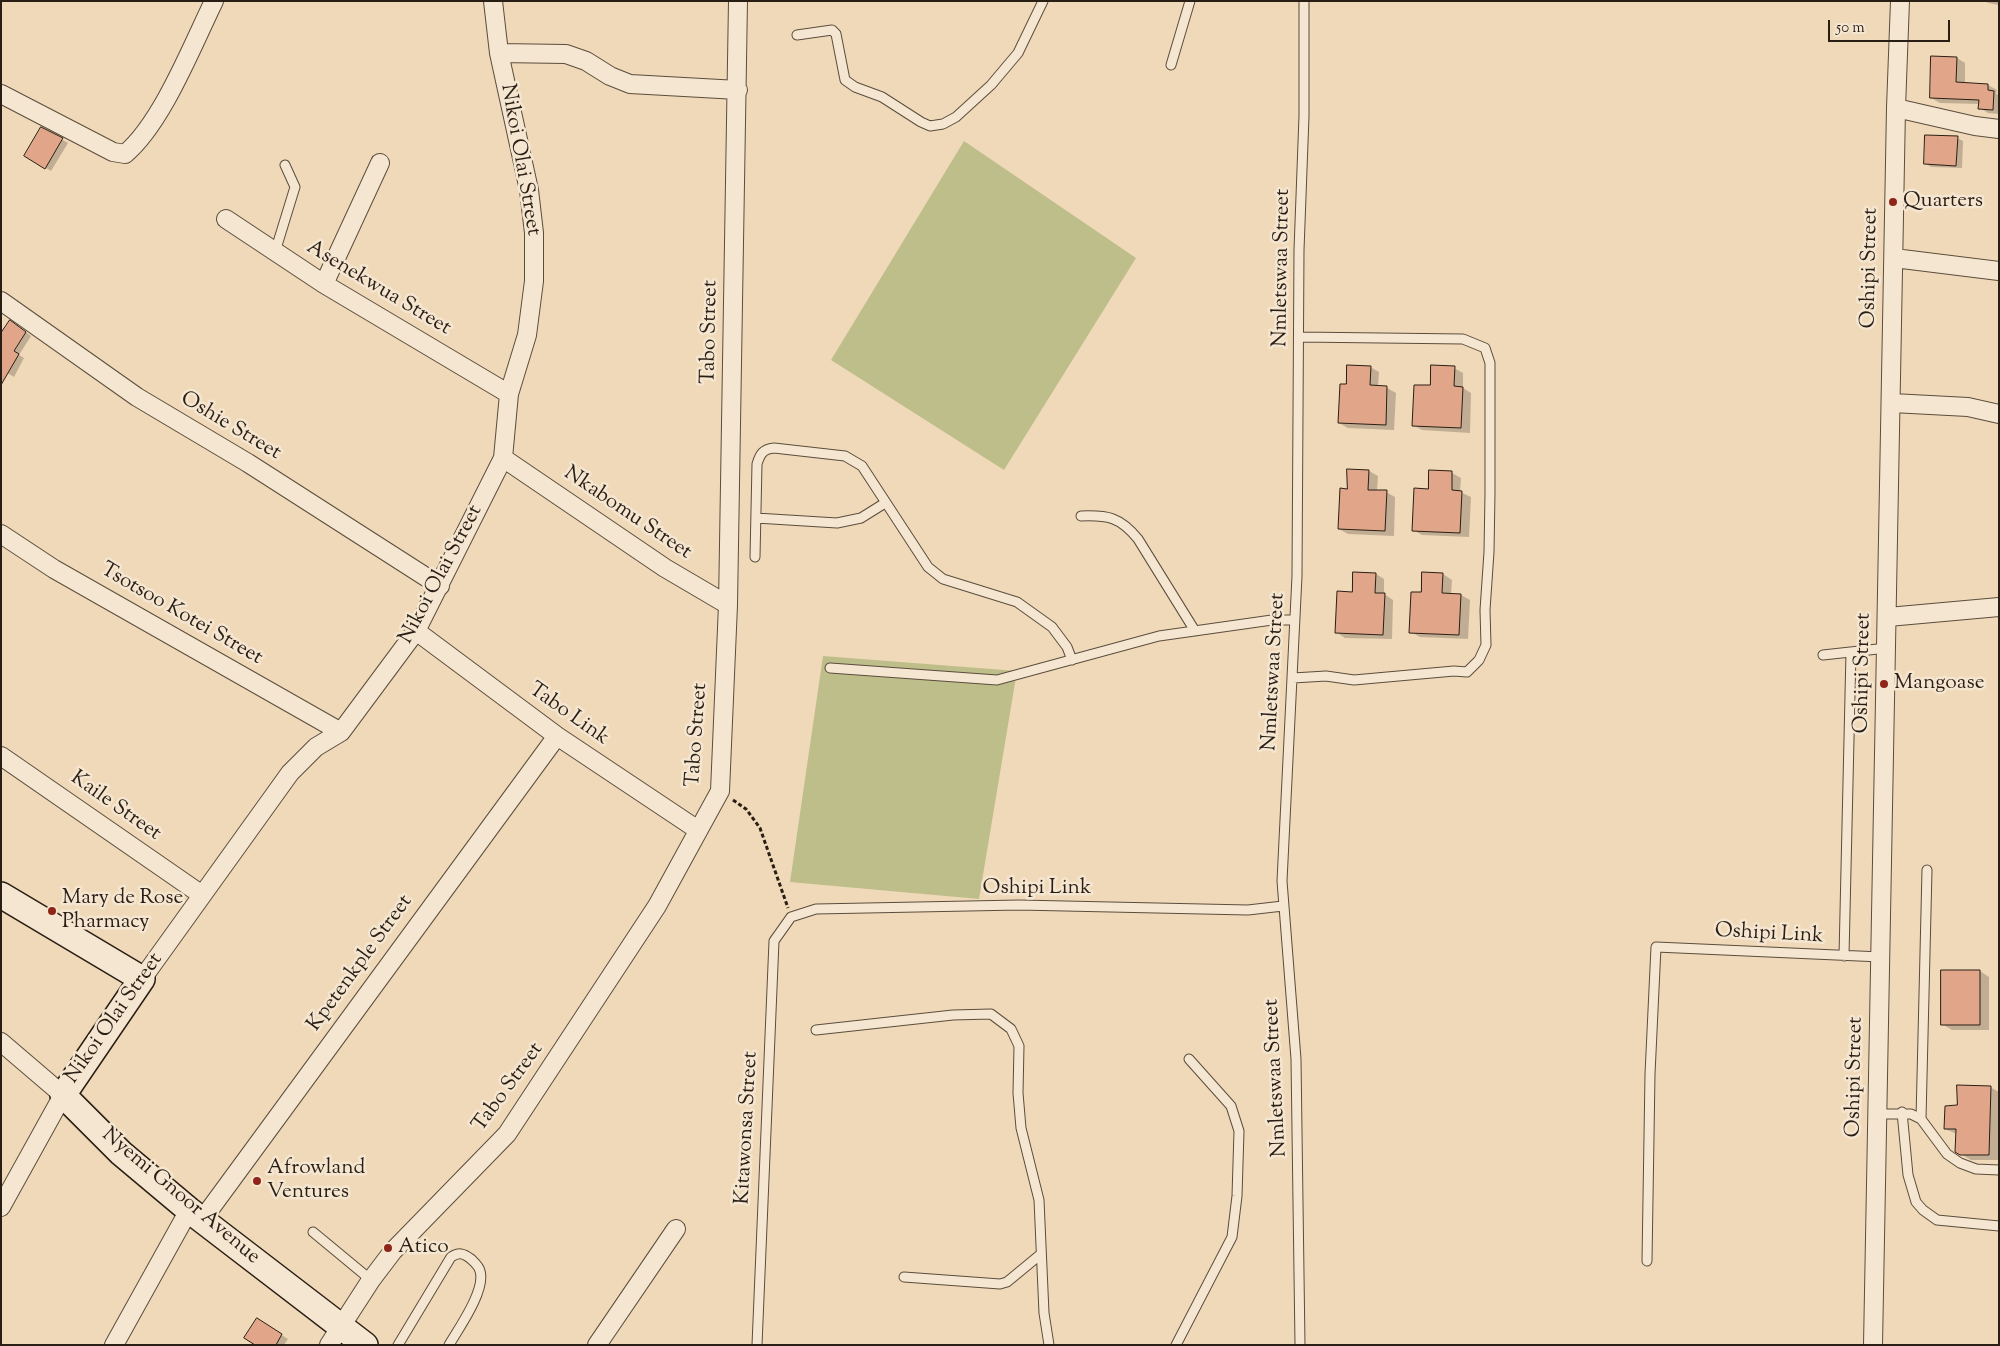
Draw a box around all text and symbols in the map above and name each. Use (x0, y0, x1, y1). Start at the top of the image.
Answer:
scale bar (1830, 10, 1952, 42)
text: 50 m (1836, 18, 1865, 39)
street label: Nikoi Olai Street (493, 82, 545, 238)
street label: Nmletswaa Street (1269, 189, 1297, 347)
place label: Quarters (1903, 189, 1983, 215)
marker: Quarters (1887, 196, 1899, 208)
street label: Oshipi Street (1857, 207, 1885, 329)
street label: Asenekwua Street (301, 236, 455, 342)
street label: Tabo Street (697, 280, 725, 384)
street label: Oshie Street (175, 387, 285, 467)
street label: Nkabomu Street (558, 462, 696, 566)
street label: Nikoi Olai Street (395, 501, 489, 649)
street label: Tsotsoo Kotei Street (96, 558, 266, 672)
street label: Nmletswaa Street (1258, 592, 1292, 752)
street label: Oshipi Street (1850, 612, 1878, 734)
place label: Mangoase (1894, 671, 1985, 697)
street label: Tabo Link (523, 678, 613, 752)
marker: Mangoase (1878, 678, 1890, 690)
street label: Tabo Street (682, 682, 714, 788)
street label: Kaile Street (65, 767, 165, 847)
street label: Oshipi Link (983, 876, 1091, 902)
place label: Mary de Rose Pharmacy (62, 886, 183, 936)
street label: Kpetenkple Street (303, 891, 419, 1037)
marker: Mary de Rose Pharmacy (46, 905, 58, 917)
street label: Oshipi Link (1714, 920, 1824, 950)
street label: Nikoi Olai Street (61, 949, 169, 1089)
street label: Nmletswaa Street (1260, 998, 1294, 1158)
street label: Oshipi Street (1842, 1016, 1870, 1138)
street label: Tabo Street (468, 1039, 550, 1137)
street label: Kitawonsa Street (731, 1051, 765, 1205)
street label: Nyemi Gnoor Avenue (96, 1123, 264, 1271)
place label: Afrowland Ventures (267, 1156, 365, 1206)
marker: Afrowland Ventures (251, 1175, 263, 1187)
place label: Atico (398, 1235, 449, 1261)
marker: Atico (382, 1242, 394, 1254)

